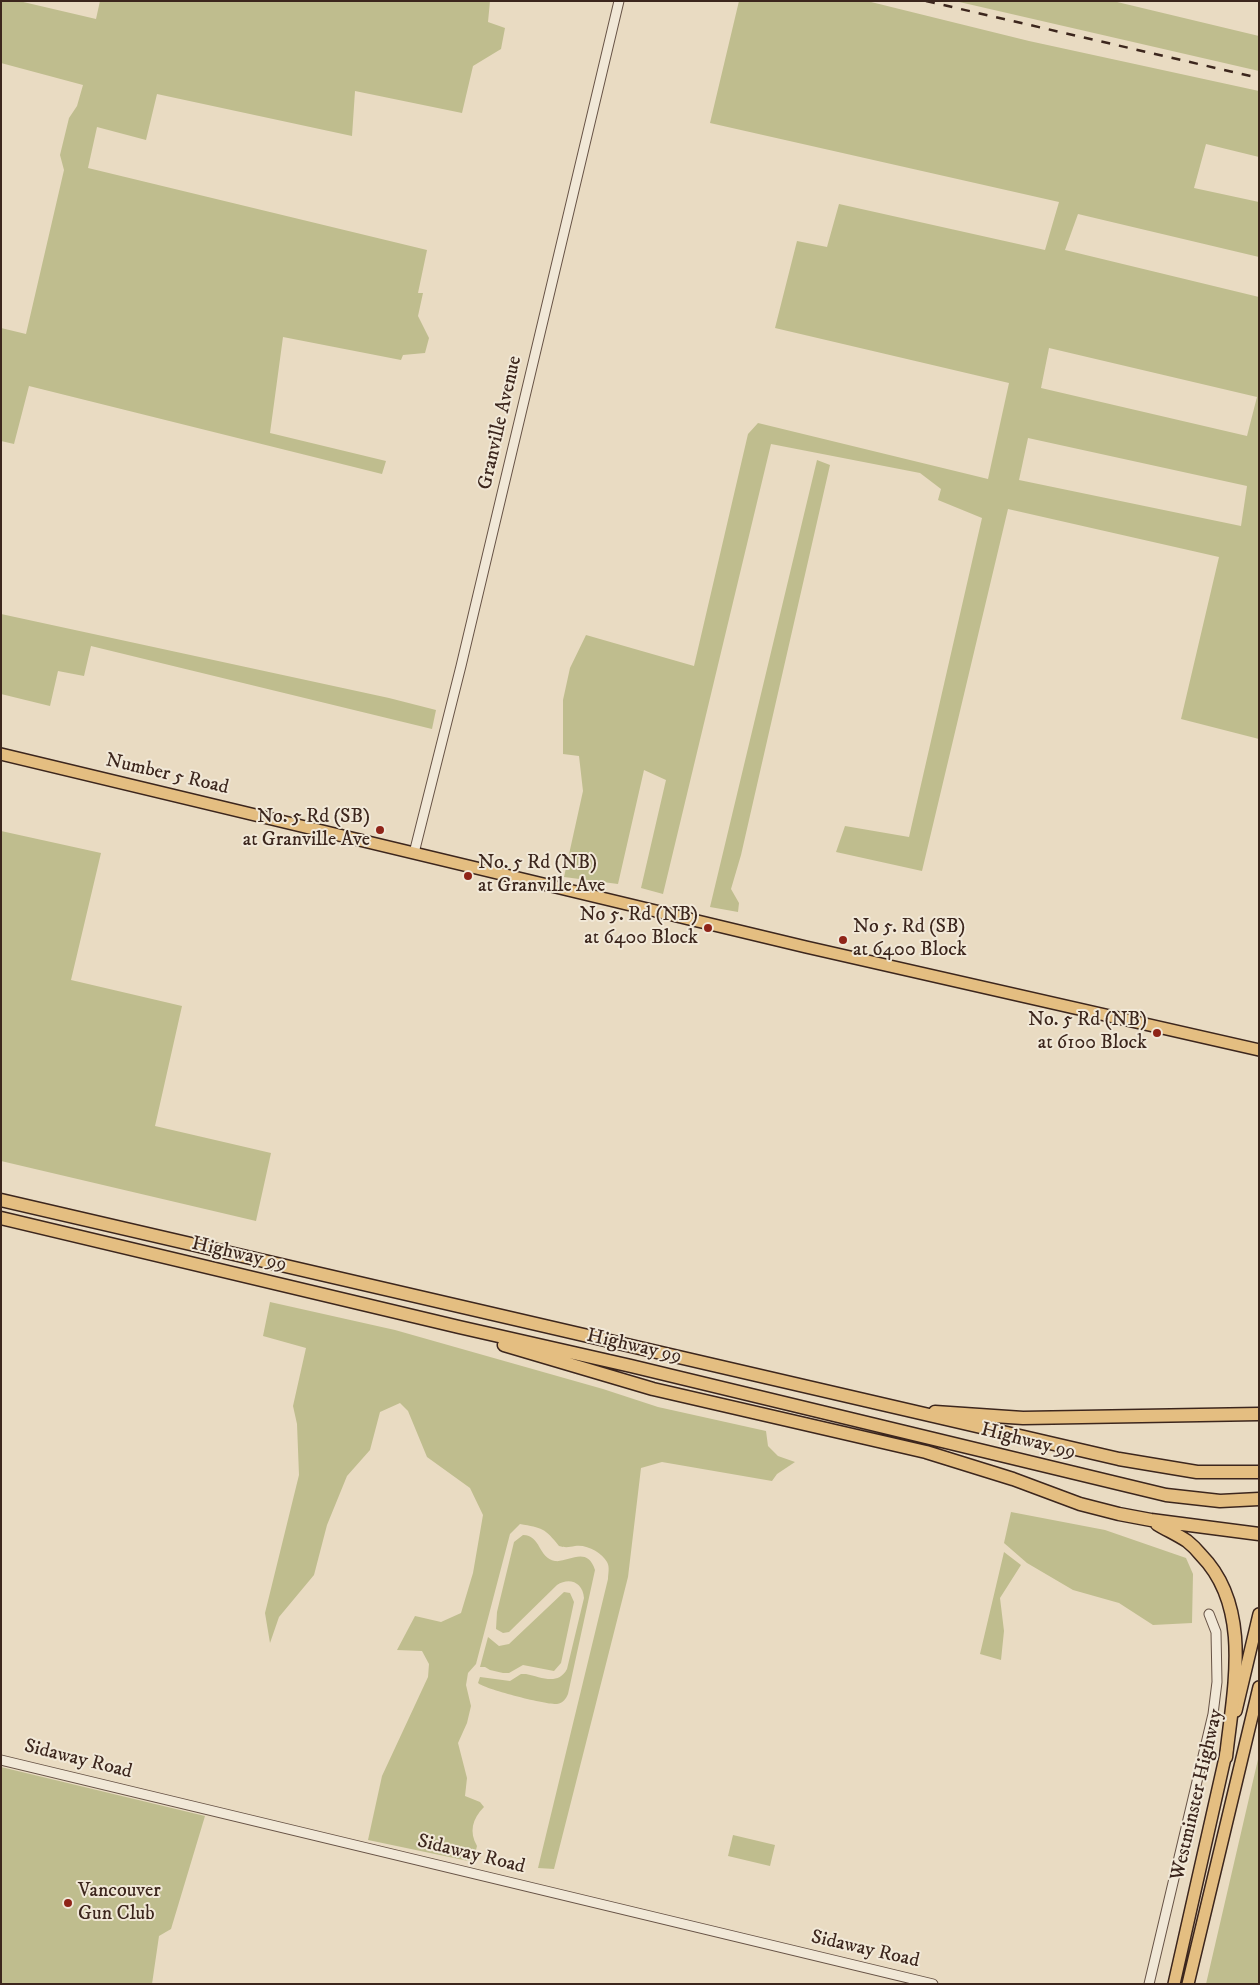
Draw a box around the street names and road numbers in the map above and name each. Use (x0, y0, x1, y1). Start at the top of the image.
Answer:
street label: Granville Avenue (474, 354, 528, 492)
street label: Number 5 Road (103, 749, 231, 801)
street label: Highway 99 (189, 1232, 289, 1278)
street label: Highway 99 (584, 1324, 684, 1370)
street label: Highway 99 (978, 1419, 1078, 1465)
street label: Westminster Highway (1167, 1707, 1229, 1883)
street label: Sidaway Road (22, 1735, 134, 1785)
street label: Sidaway Road (415, 1830, 527, 1880)
street label: Sidaway Road (809, 1926, 921, 1974)

